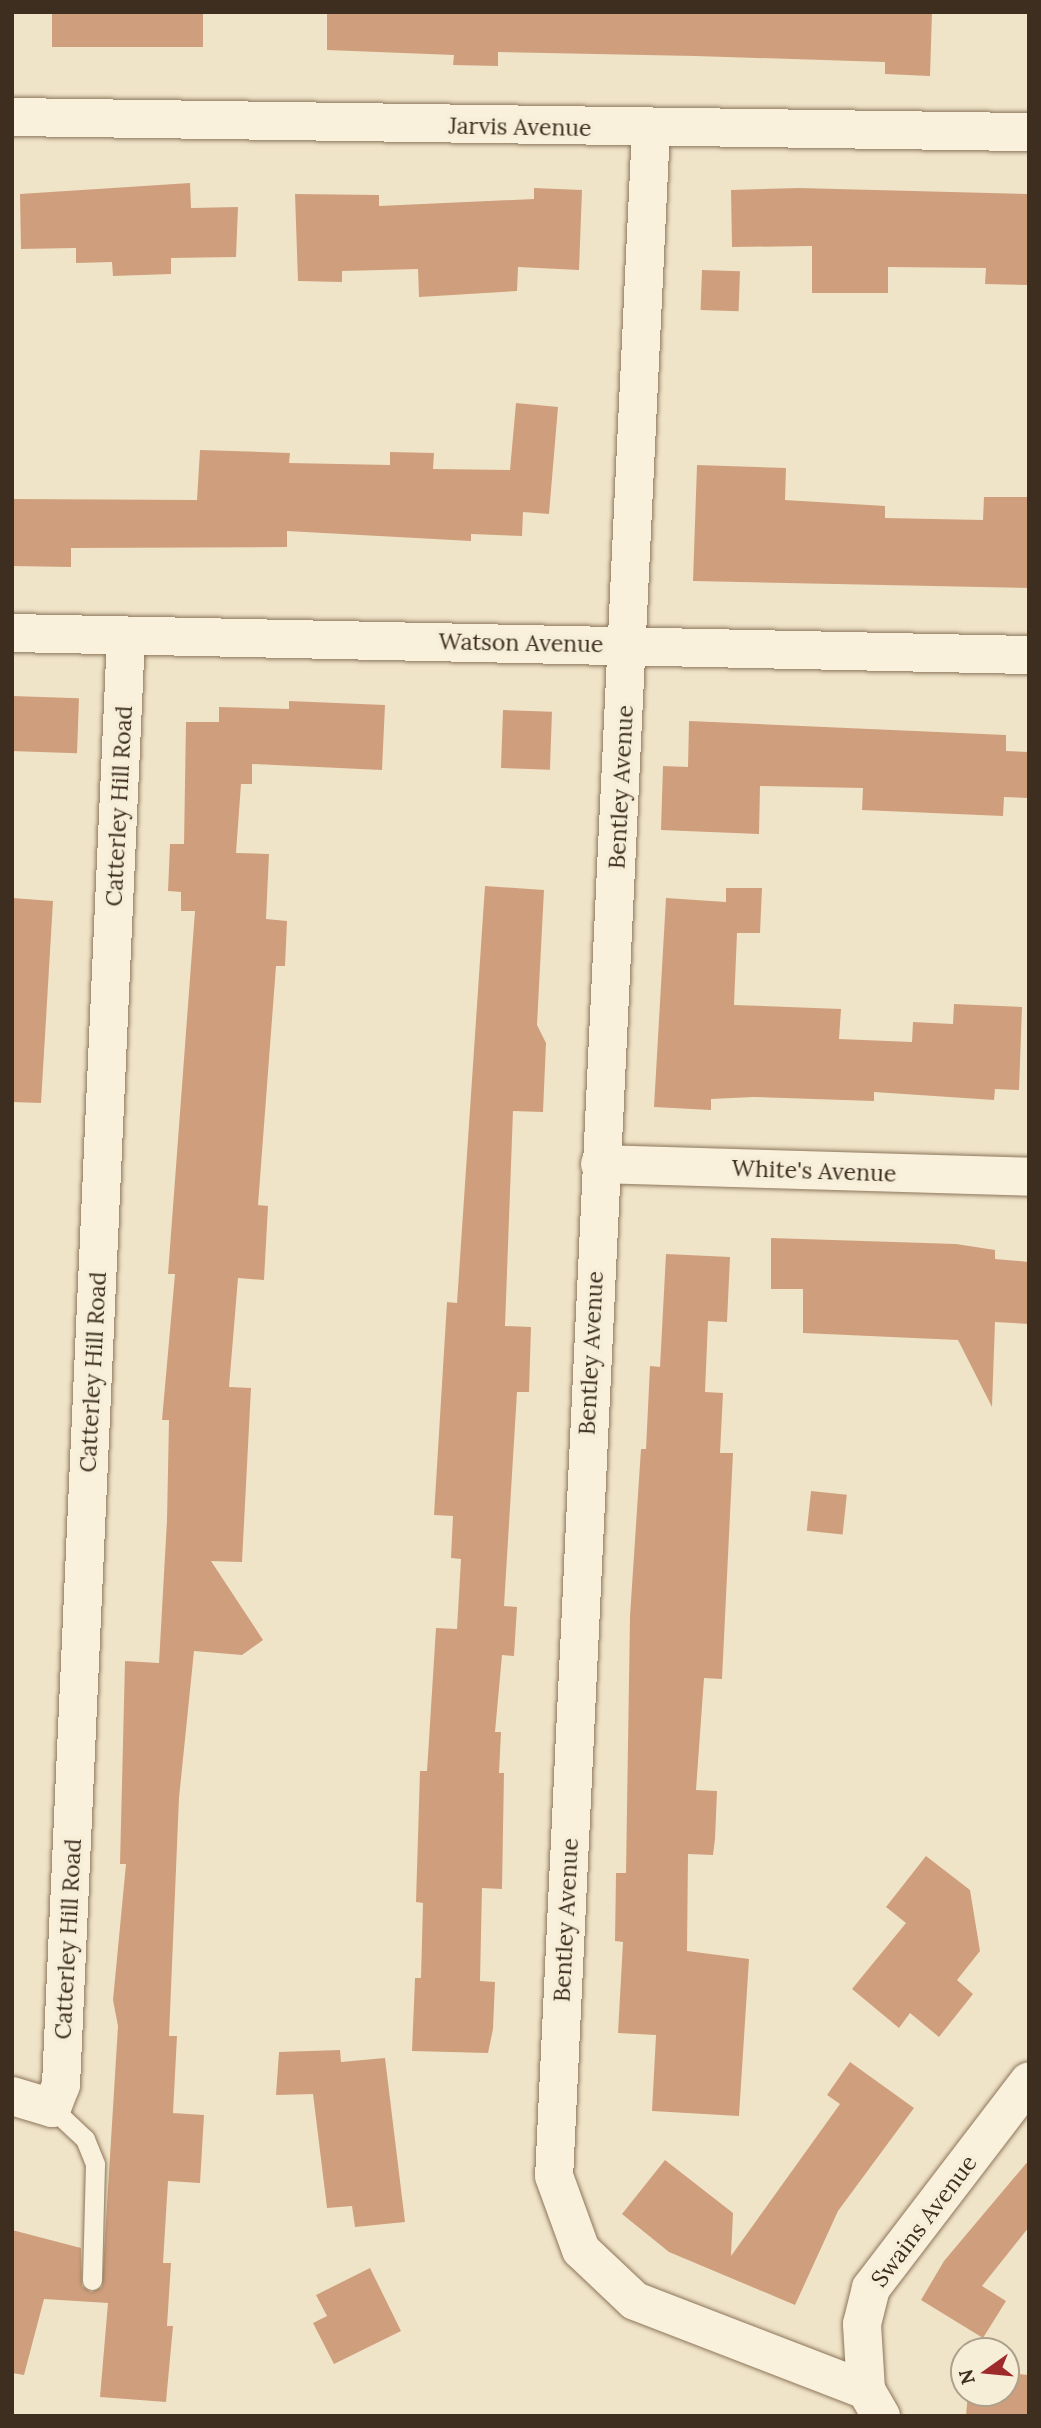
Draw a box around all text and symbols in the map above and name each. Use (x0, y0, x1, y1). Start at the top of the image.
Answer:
street label: Jarvis Avenue (448, 112, 592, 142)
street label: Watson Avenue (438, 628, 604, 658)
street label: Bentley Avenue (603, 704, 639, 870)
street label: Catterley Hill Road (100, 705, 138, 907)
street label: White's Avenue (731, 1154, 897, 1188)
street label: Bentley Avenue (573, 1270, 609, 1436)
street label: Catterley Hill Road (74, 1271, 112, 1473)
street label: Bentley Avenue (548, 1837, 584, 2003)
street label: Catterley Hill Road (49, 1838, 87, 2040)
street label: Swains Avenue (865, 2150, 983, 2292)
north arrow (950, 2337, 1020, 2407)
text: N (953, 2367, 980, 2387)

